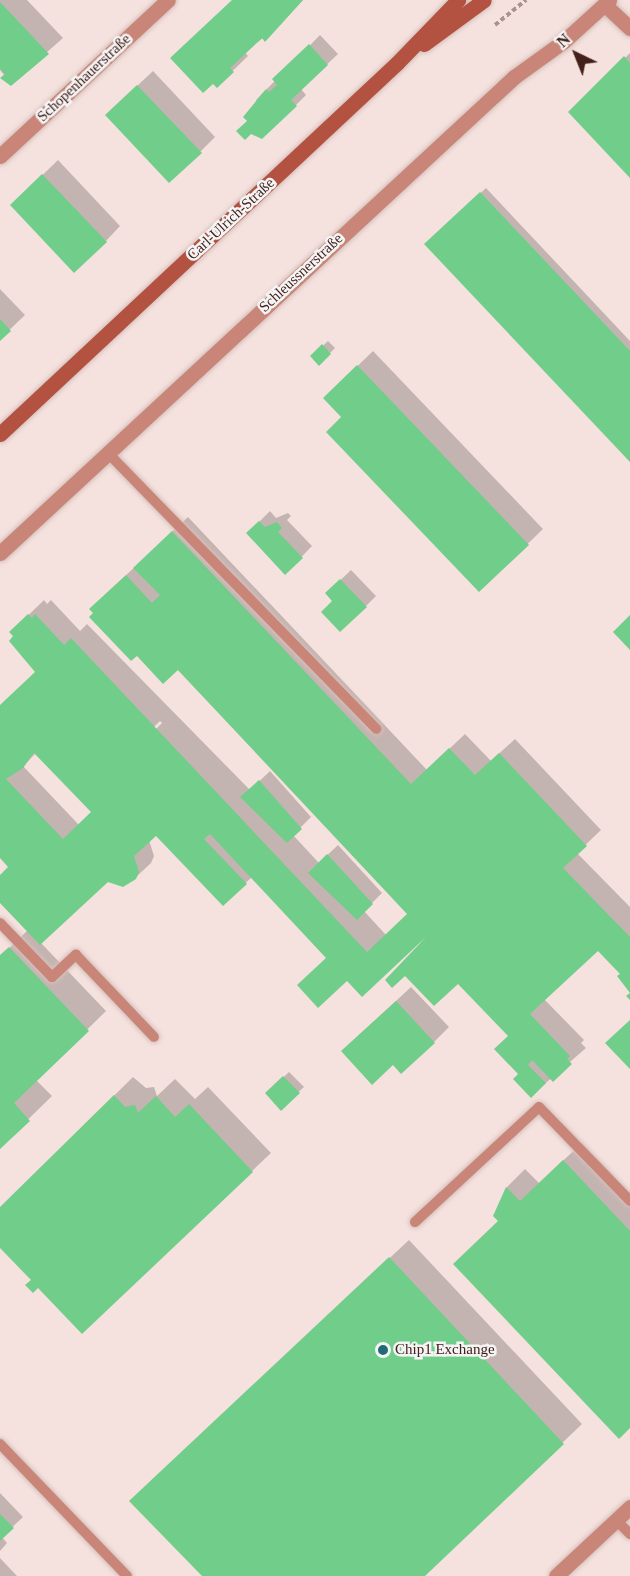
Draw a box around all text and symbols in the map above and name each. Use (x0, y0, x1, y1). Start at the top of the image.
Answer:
north arrow (546, 24, 606, 84)
street label: Schopenhauerstraße (34, 30, 134, 126)
text: N (553, 30, 573, 51)
street label: Carl-Ulrich-Straße (184, 174, 278, 264)
street label: Schleussnerstraße (256, 230, 346, 316)
place label: Chip1 Exchange (395, 1341, 495, 1359)
marker: Chip1 Exchange (376, 1343, 390, 1357)

